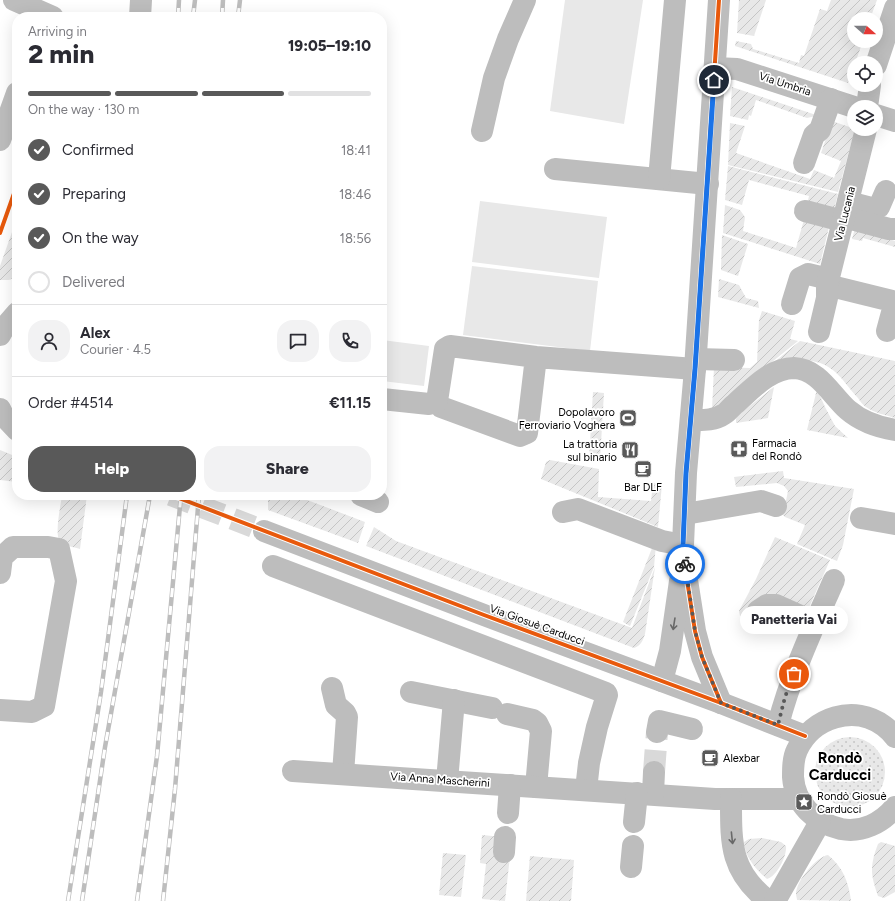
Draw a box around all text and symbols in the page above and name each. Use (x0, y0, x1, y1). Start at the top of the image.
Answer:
north arrow (847, 12, 883, 48)
map controls (847, 12, 883, 136)
text: Arriving in (28, 24, 87, 39)
text: 19:05–19:10 (288, 37, 371, 55)
text: 2 min (28, 38, 94, 70)
button: locate (847, 56, 883, 92)
pin (697, 63, 731, 97)
icon: home (703, 69, 725, 91)
street label: Via Umbria (757, 69, 813, 99)
button: layers (847, 100, 883, 136)
text: On the way · 130 m (28, 102, 139, 117)
icon: check (28, 139, 50, 161)
text: Confirmed (62, 141, 134, 159)
text: 18:41 (341, 143, 371, 158)
icon: check (28, 183, 50, 205)
text: Preparing (62, 185, 126, 203)
street label: Via Lucania (832, 185, 858, 243)
text: 18:46 (339, 187, 371, 202)
icon: check (28, 227, 50, 249)
text: On the way (62, 229, 139, 247)
text: 18:56 (340, 231, 371, 246)
text: Delivered (62, 273, 125, 291)
button: person (28, 320, 70, 362)
button: chat (277, 320, 319, 362)
button: phone (329, 320, 371, 362)
text: Alex (80, 324, 110, 342)
text: Courier · 4.5 (80, 342, 151, 357)
text: Order #4514 (28, 394, 113, 412)
text: €11.15 (329, 394, 371, 412)
place label: Dopolavoro Ferroviario Voghera (519, 406, 615, 432)
sports icon: Dopolavoro Ferroviario Voghera (618, 408, 638, 428)
place label: Farmacia del Rondò (752, 437, 802, 463)
place label: La trattoria sul binario (563, 438, 617, 464)
pharmacy icon: Farmacia del Rondò (729, 439, 749, 459)
restaurant icon: La trattoria sul binario (620, 440, 640, 460)
button: Help (28, 446, 196, 492)
button: Share (204, 446, 371, 492)
cafe icon: Bar DLF (633, 459, 653, 479)
place label: Bar DLF (624, 481, 662, 494)
courier (665, 544, 705, 584)
icon: bike (674, 553, 696, 575)
street label: Via Giosuè Carducci (488, 602, 586, 648)
callout: Panetteria Vai (740, 606, 848, 634)
text: Panetteria Vai (751, 612, 837, 627)
one-way arrow (670, 617, 678, 630)
pin (777, 657, 811, 691)
icon: bag (783, 663, 805, 685)
cafe icon: Alexbar (700, 748, 720, 768)
district label: Rondò Carducci (809, 749, 871, 784)
place label: Alexbar (723, 752, 760, 765)
street label: Via Anna Mascherini (390, 770, 490, 790)
place label: Rondò Giosuè Carducci (817, 790, 887, 816)
place icon: Rondò Giosuè Carducci (794, 792, 814, 812)
one-way arrow (728, 831, 735, 844)

